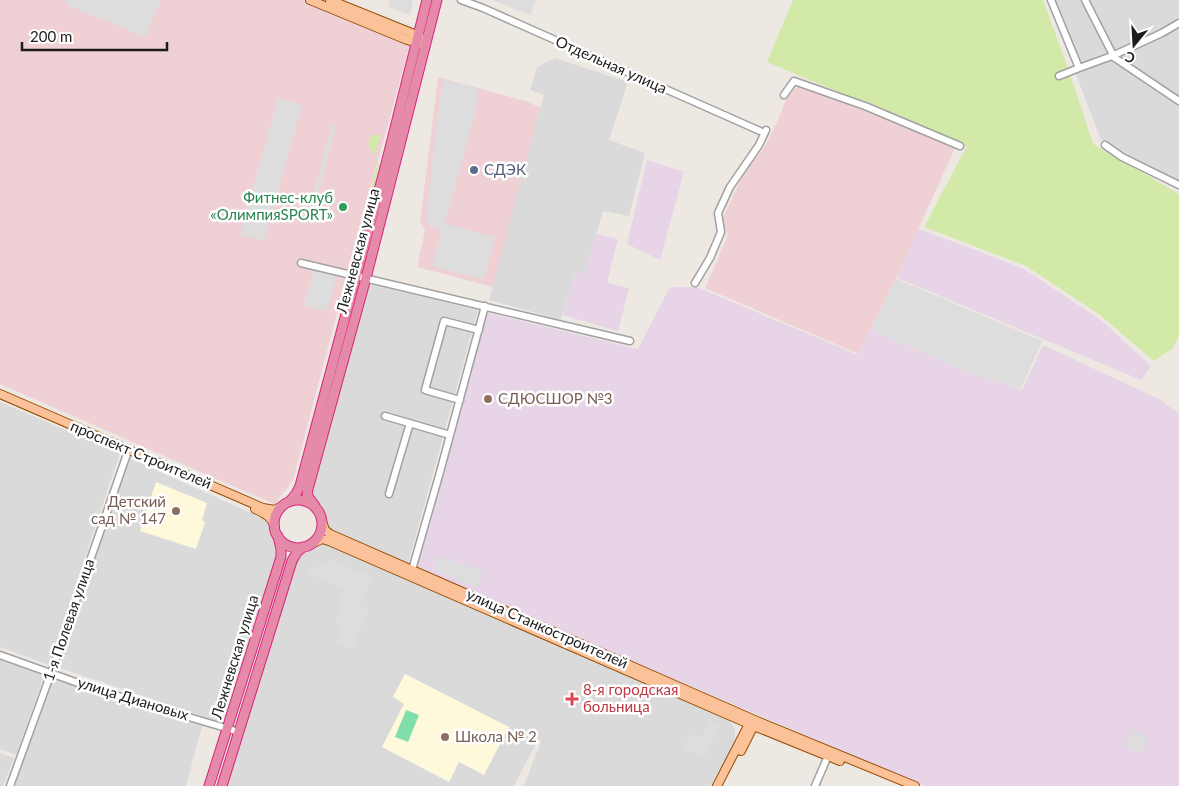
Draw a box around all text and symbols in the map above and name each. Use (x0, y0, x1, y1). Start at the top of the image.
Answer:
scale bar (22, 20, 168, 52)
north arrow (1109, 20, 1159, 70)
text: 200 m (30, 27, 72, 45)
street label: Отдельная улица (553, 31, 670, 97)
text: С (1122, 48, 1137, 67)
place label: СДЭК (484, 160, 526, 178)
marker: СДЭК (468, 164, 480, 176)
street label: Лежневская улица (331, 186, 382, 316)
place label: Фитнес-клуб «ОлимпияSPORT» (210, 188, 333, 223)
marker: Фитнес-клуб «ОлимпияSPORT» (337, 201, 349, 213)
place label: СДЮСШОР №3 (498, 389, 613, 407)
marker: СДЮСШОР №3 (482, 393, 494, 405)
street label: проспект Строителей (68, 416, 215, 492)
place label: Детский сад № 147 (91, 492, 166, 527)
marker: Детский сад № 147 (170, 505, 182, 517)
street label: 1-я Полевая улица (39, 556, 97, 683)
street label: улица Станкостроителей (464, 584, 631, 672)
street label: Лежневская улица (206, 593, 261, 722)
street label: улица Диановых (76, 673, 192, 724)
place label: 8-я городская больница (583, 680, 678, 715)
marker: 8-я городская больница (565, 692, 579, 706)
place label: Школа № 2 (455, 727, 537, 745)
marker: Школа № 2 (439, 731, 451, 743)

